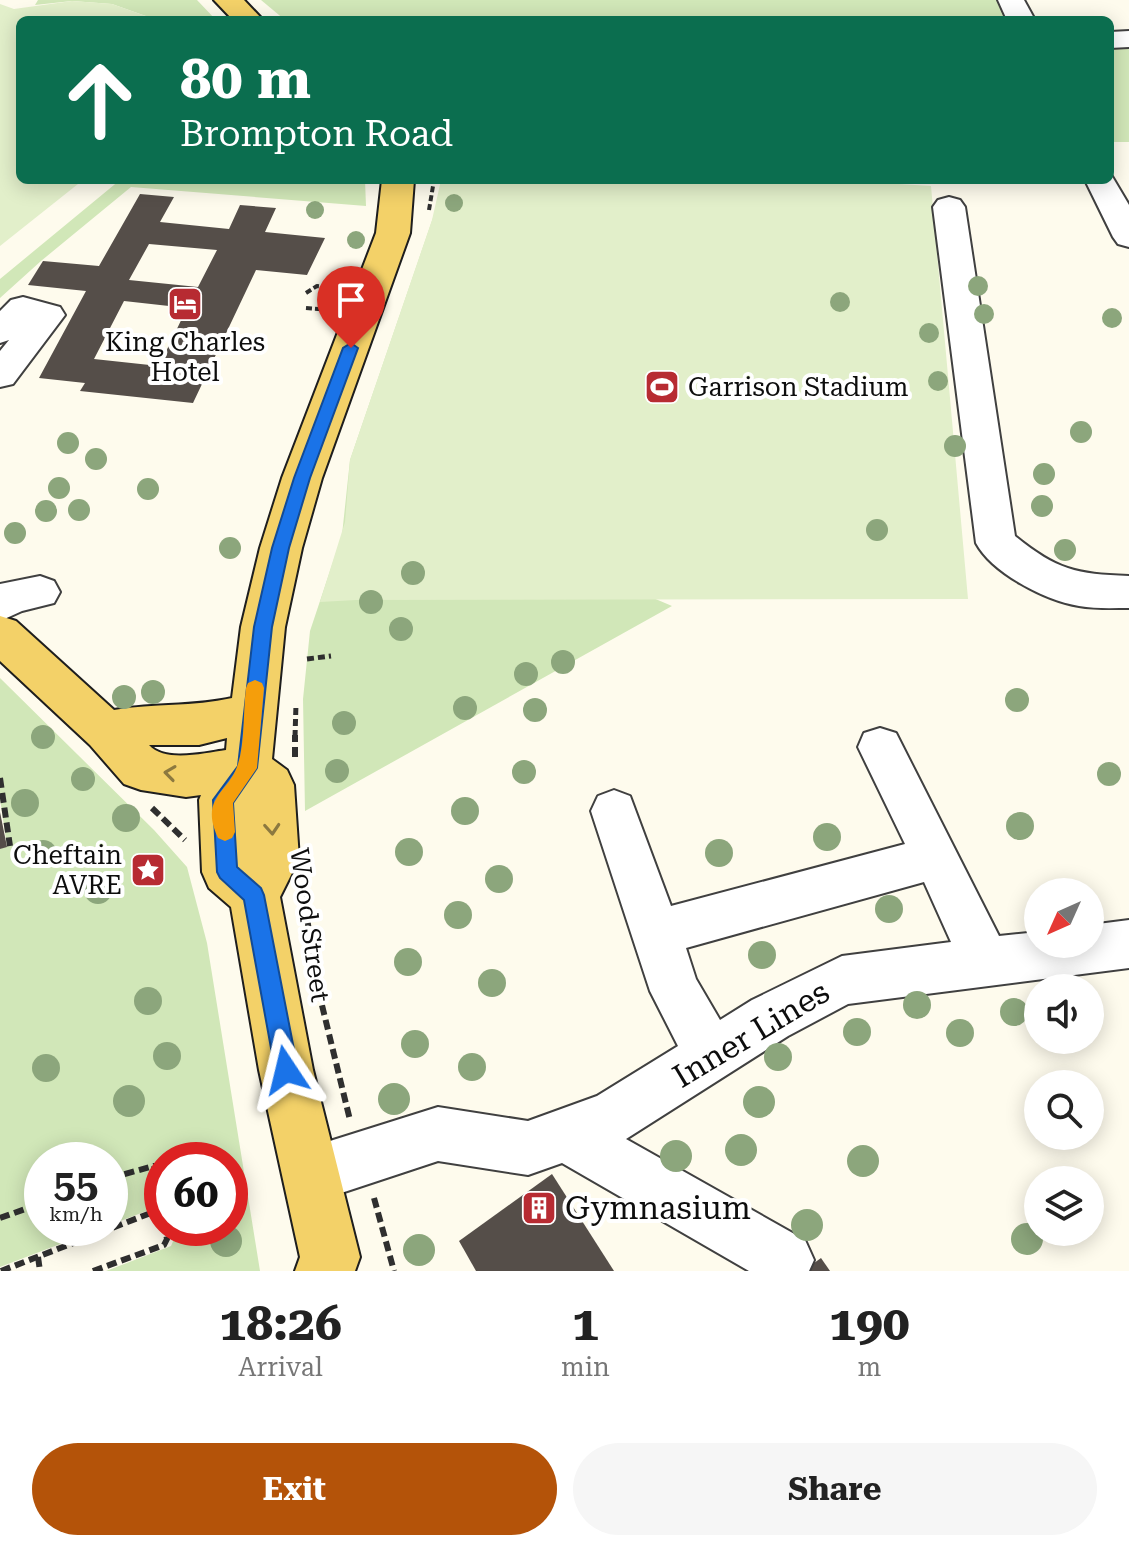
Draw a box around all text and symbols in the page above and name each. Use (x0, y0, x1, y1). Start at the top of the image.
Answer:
text: 80 m (180, 46, 311, 112)
icon: ahead (48, 48, 152, 152)
text: Brompton Road (180, 113, 453, 155)
pin (317, 266, 385, 348)
icon: arrive (329, 278, 373, 322)
hotel icon: King Charles Hotel (166, 285, 204, 323)
place label: King Charles Hotel (105, 327, 265, 387)
sports icon: Garrison Stadium (643, 368, 681, 406)
place label: Garrison Stadium (688, 372, 909, 402)
one-way arrow (163, 765, 177, 782)
one-way arrow (263, 823, 280, 836)
place label: Cheftain AVRE (13, 840, 122, 900)
street label: Wood Street (284, 846, 336, 1004)
place icon: Cheftain AVRE (129, 851, 167, 889)
north arrow (1024, 878, 1104, 958)
map controls (1024, 878, 1104, 1246)
street label: Inner Lines (666, 973, 836, 1095)
button: sound (1024, 974, 1104, 1054)
position arrow (244, 1028, 328, 1112)
button: search (1024, 1070, 1104, 1150)
speed limit sign: 60 (144, 1142, 248, 1246)
text: 55 (54, 1160, 98, 1207)
button: layers (1024, 1166, 1104, 1246)
building icon: Gymnasium (520, 1189, 558, 1227)
place label: Gymnasium (565, 1189, 751, 1227)
text: km/h (49, 1202, 103, 1226)
text: 18:26 (219, 1296, 342, 1352)
text: 1 (572, 1296, 599, 1352)
text: 190 (829, 1296, 910, 1352)
text: Arrival (238, 1352, 323, 1382)
text: min (561, 1352, 610, 1382)
text: m (858, 1352, 881, 1382)
button: Exit (32, 1443, 557, 1535)
button: Share (573, 1443, 1097, 1535)

